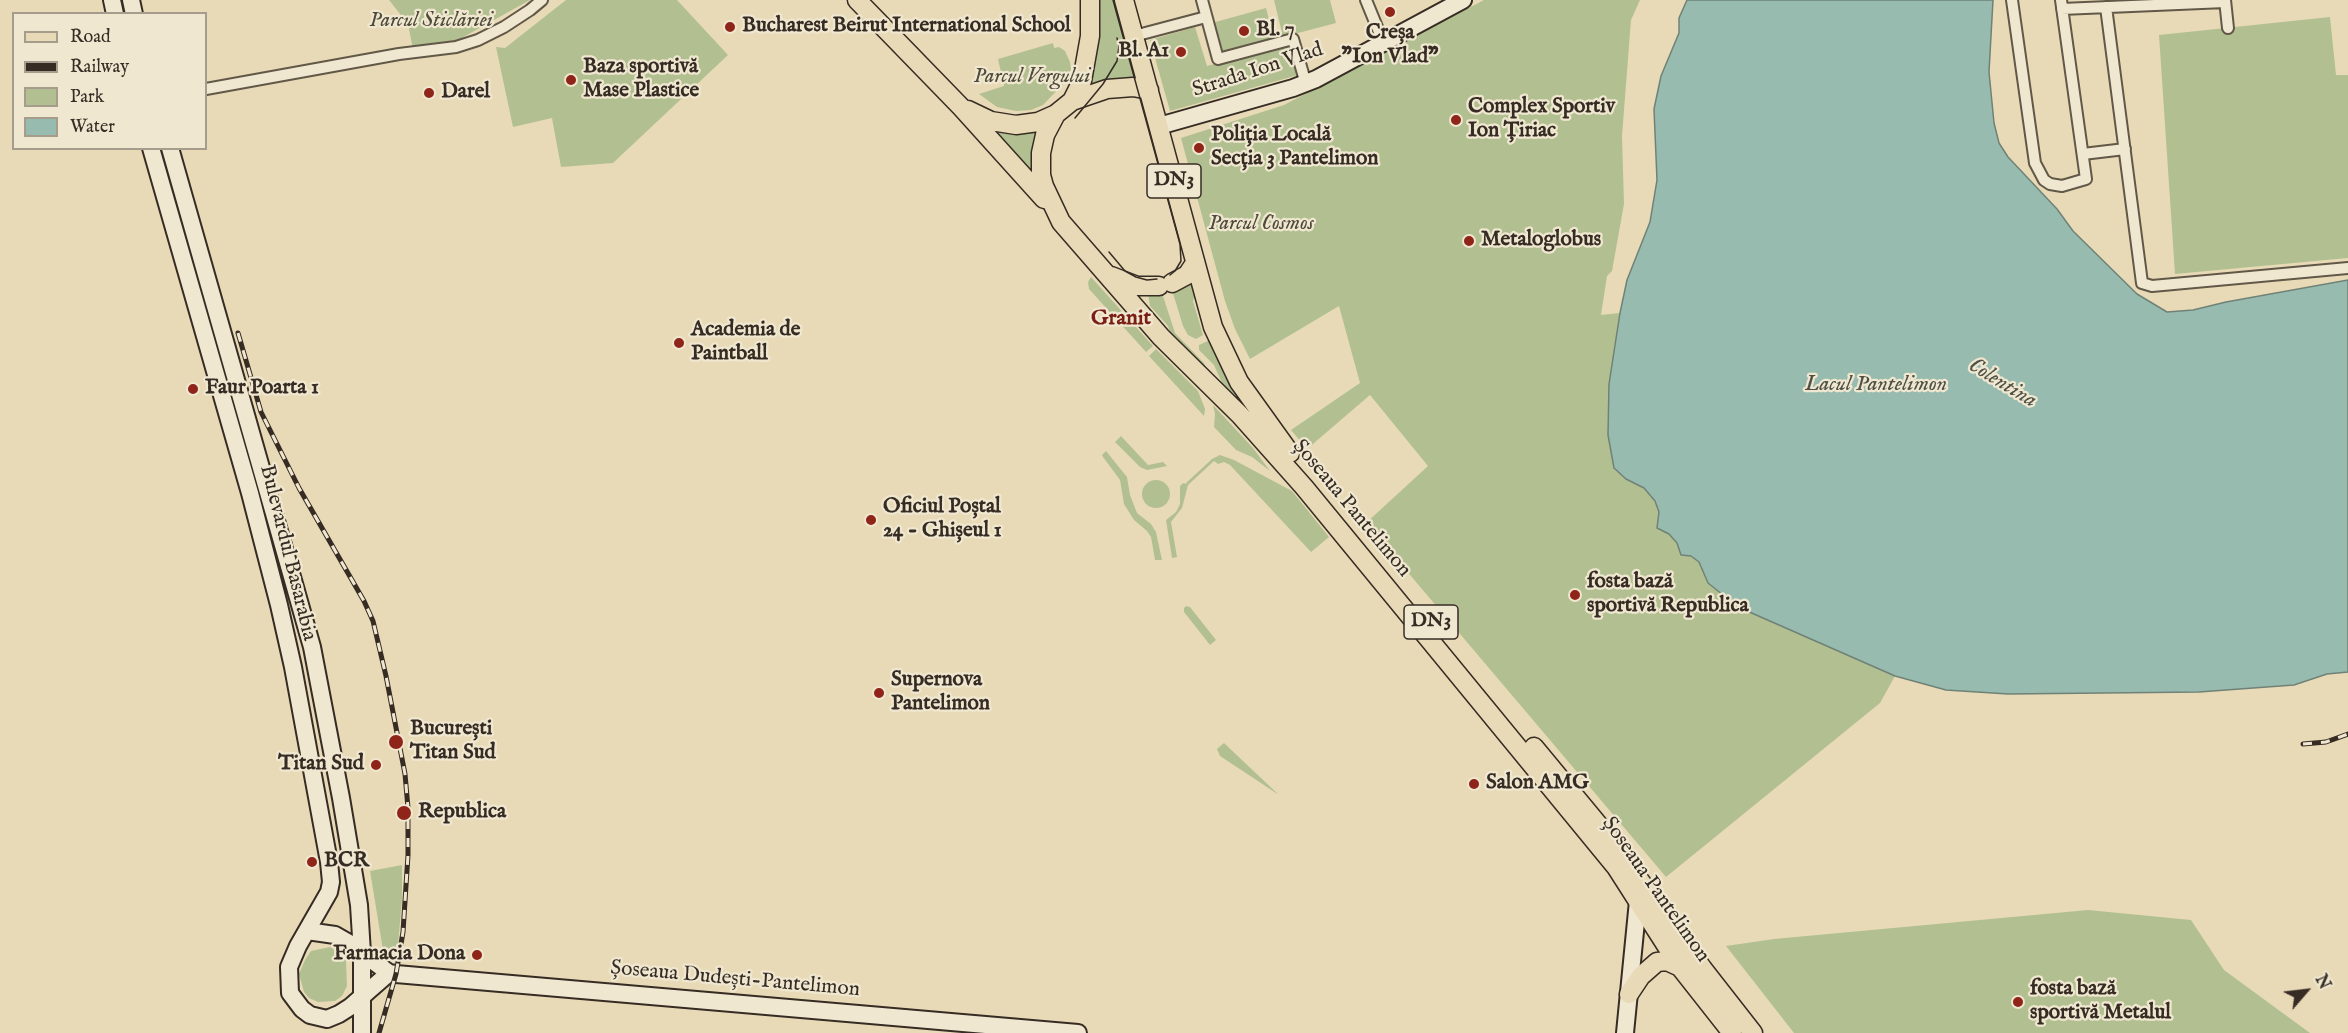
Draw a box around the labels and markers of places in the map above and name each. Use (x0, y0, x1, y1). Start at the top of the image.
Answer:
marker: Creșa "Ion Vlad" (1383, 5, 1397, 19)
place label: Bucharest Beirut International School (742, 14, 1071, 40)
place label: Bl. 7 (1256, 18, 1295, 44)
marker: Bucharest Beirut International School (723, 20, 737, 34)
place label: Creșa "Ion Vlad" (1341, 21, 1439, 71)
marker: Bl. 7 (1237, 24, 1251, 38)
place label: Bl. A1 (1118, 39, 1169, 65)
marker: Bl. A1 (1174, 45, 1188, 59)
place label: Baza sportivă Mase Plastice (583, 55, 699, 105)
marker: Baza sportivă Mase Plastice (564, 73, 578, 87)
place label: Darel (441, 80, 490, 106)
marker: Darel (422, 86, 436, 100)
place label: Complex Sportiv Ion Țiriac (1468, 95, 1615, 145)
marker: Complex Sportiv Ion Țiriac (1449, 113, 1463, 127)
place label: Poliția Locală Secția 3 Pantelimon (1211, 123, 1378, 173)
marker: Poliția Locală Secția 3 Pantelimon (1192, 141, 1206, 155)
place label: Metaloglobus (1481, 228, 1601, 254)
marker: Metaloglobus (1462, 234, 1476, 248)
place label: Academia de Paintball (691, 318, 800, 368)
marker: Academia de Paintball (672, 336, 686, 350)
place label: Faur Poarta 1 (205, 376, 319, 402)
marker: Faur Poarta 1 (186, 382, 200, 396)
place label: Oficiul Poștal 24 - Ghișeul 1 (883, 495, 1002, 545)
marker: Oficiul Poștal 24 - Ghișeul 1 (864, 513, 878, 527)
place label: fosta bază sportivă Republica (1587, 570, 1749, 620)
marker: fosta bază sportivă Republica (1568, 588, 1582, 602)
place label: Supernova Pantelimon (891, 668, 990, 718)
marker: Supernova Pantelimon (872, 686, 886, 700)
place label: București Titan Sud (410, 717, 496, 767)
marker: București Titan Sud (387, 733, 405, 751)
place label: Titan Sud (278, 752, 364, 778)
marker: Titan Sud (369, 758, 383, 772)
place label: Salon AMG (1486, 771, 1589, 797)
marker: Salon AMG (1467, 777, 1481, 791)
place label: Republica (418, 800, 506, 826)
marker: Republica (395, 804, 413, 822)
place label: BCR (324, 849, 369, 875)
marker: BCR (305, 855, 319, 869)
place label: Farmacia Dona (333, 942, 465, 968)
marker: Farmacia Dona (470, 948, 484, 962)
place label: fosta bază sportivă Metalul (2030, 977, 2171, 1027)
marker: fosta bază sportivă Metalul (2011, 995, 2025, 1009)

